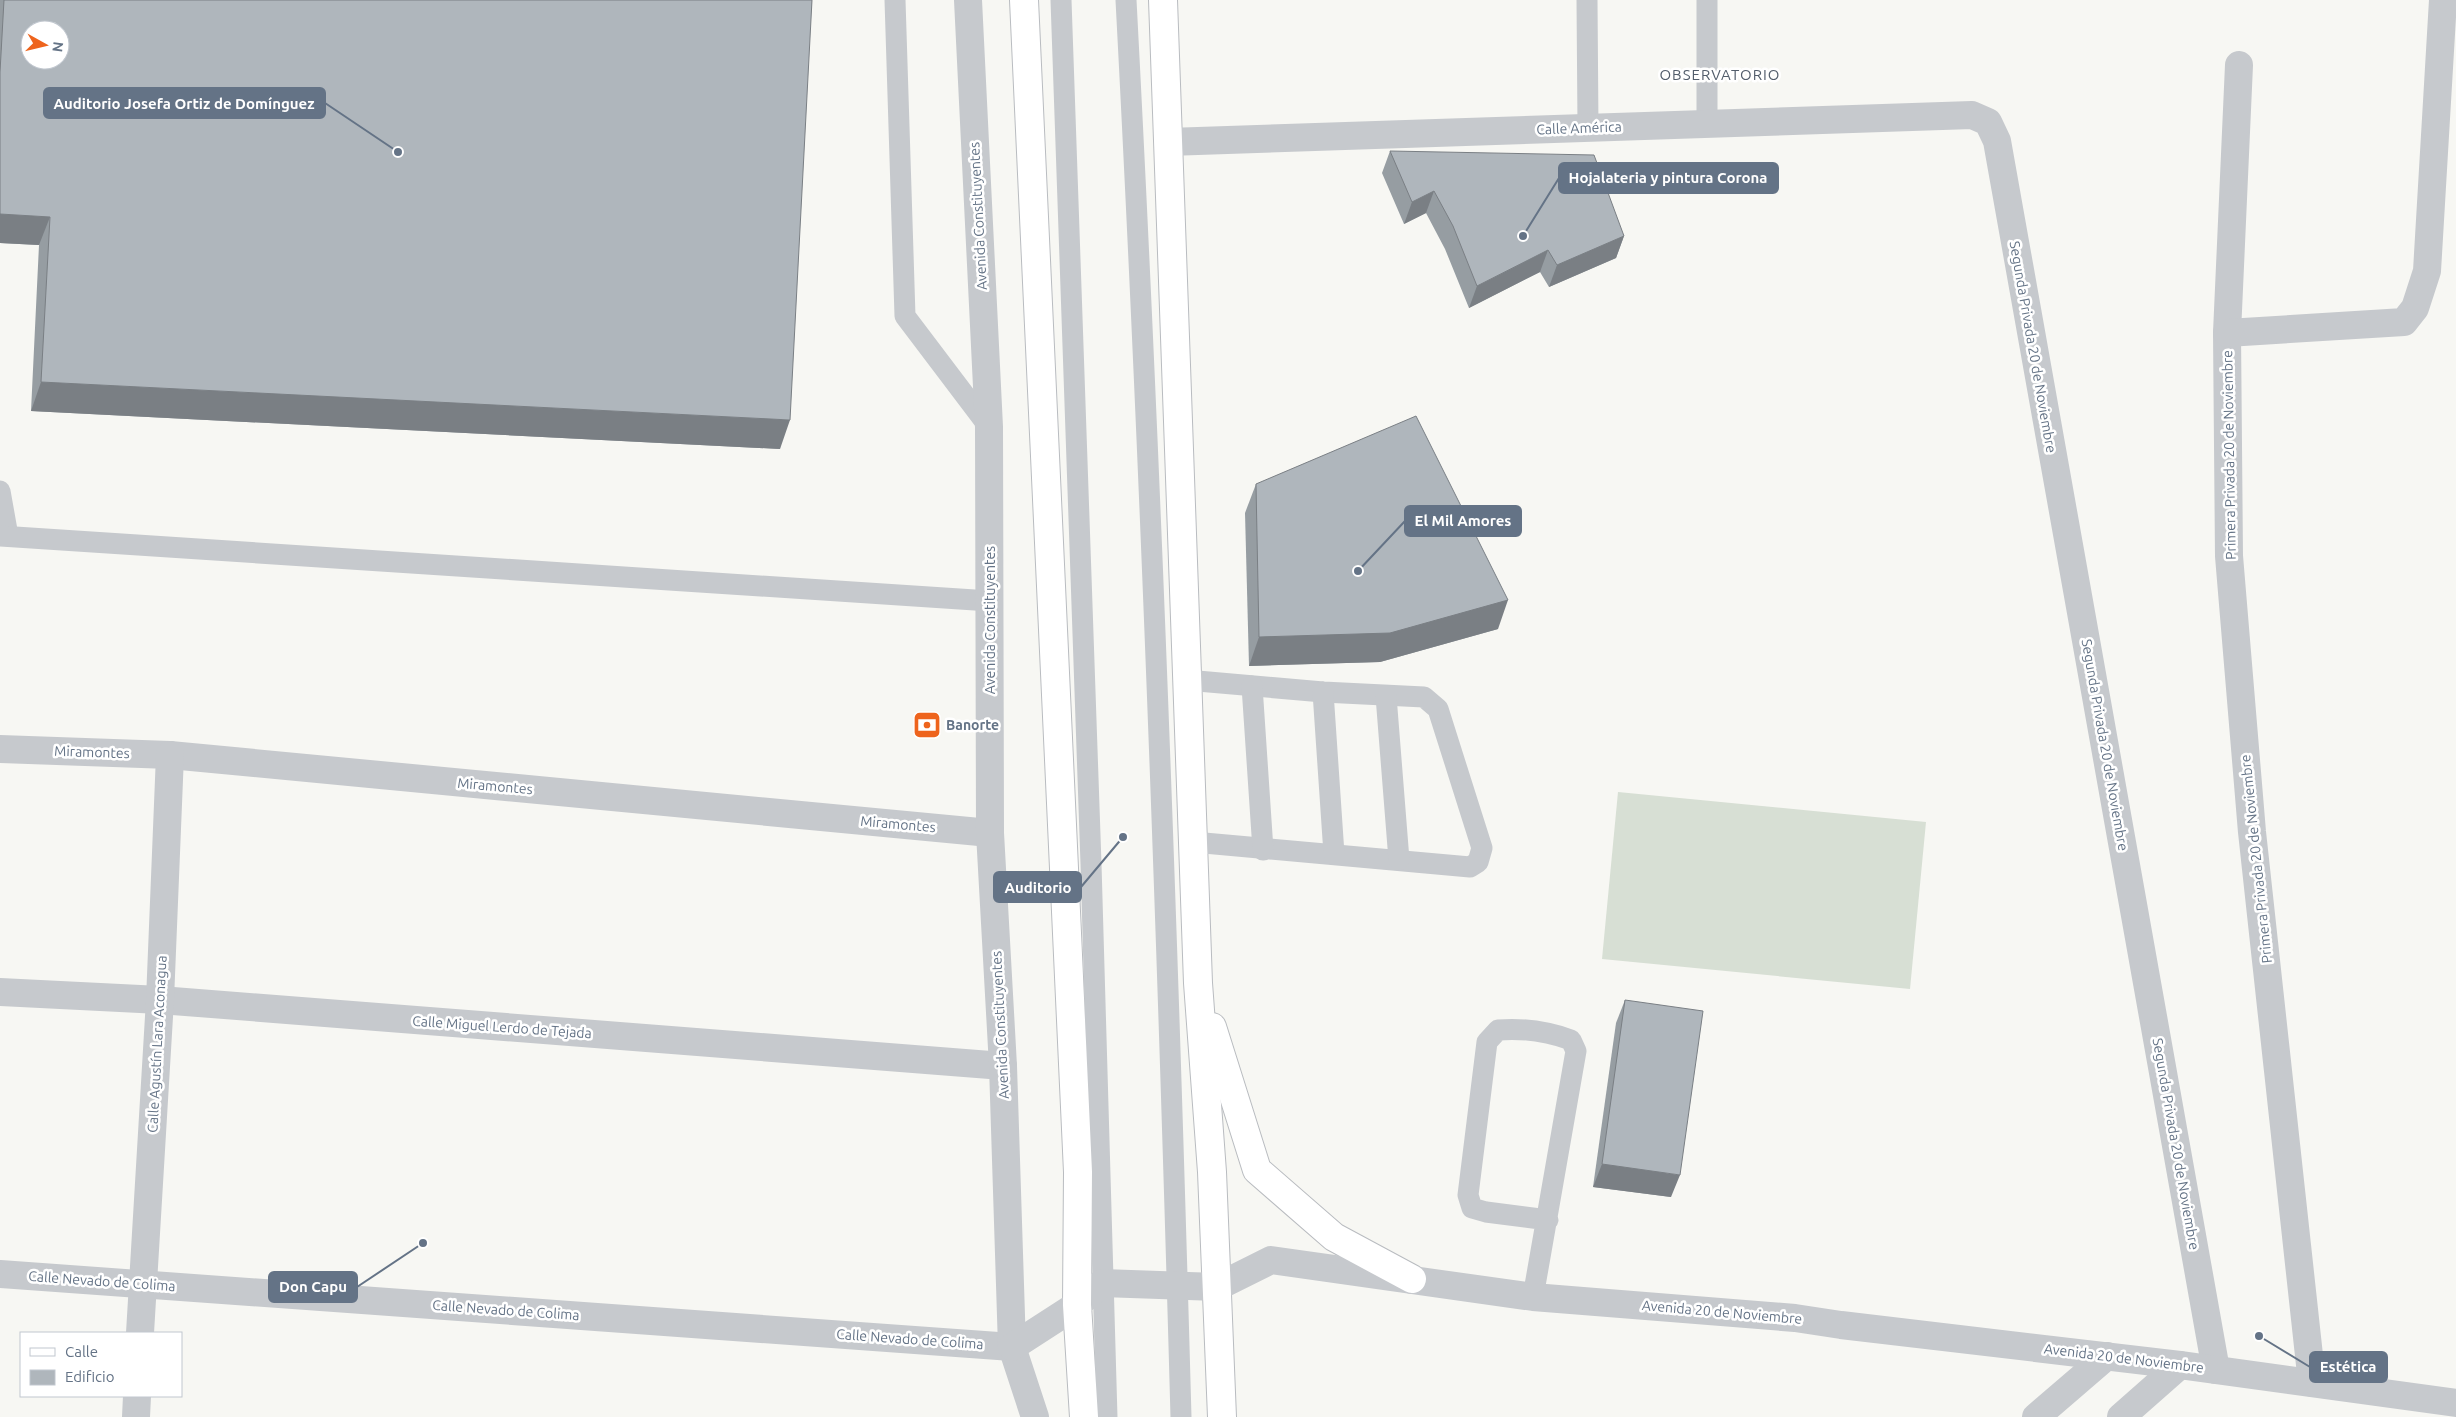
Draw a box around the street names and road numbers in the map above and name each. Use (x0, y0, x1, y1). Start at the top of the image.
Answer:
street label: Calle América (1536, 119, 1622, 137)
street label: Avenida Constituyentes (966, 142, 990, 290)
street label: Segunda Privada 20 de Noviembre (2006, 240, 2060, 454)
street label: Primera Privada 20 de Noviembre (2219, 350, 2239, 560)
street label: Avenida Constituyentes (982, 546, 998, 694)
street label: Segunda Privada 20 de Noviembre (2078, 638, 2132, 852)
street label: Miramontes (54, 743, 130, 761)
street label: Primera Privada 20 de Noviembre (2237, 754, 2275, 964)
street label: Miramontes (457, 775, 533, 797)
street label: Miramontes (860, 813, 936, 835)
street label: Avenida Constituyentes (988, 951, 1012, 1099)
street label: Calle Agustín Lara Aconagua (144, 955, 170, 1133)
street label: Calle Miguel Lerdo de Tejada (412, 1013, 592, 1041)
street label: Segunda Privada 20 de Noviembre (2149, 1037, 2203, 1251)
street label: Calle Nevado de Colima (28, 1268, 176, 1294)
street label: Calle Nevado de Colima (432, 1297, 580, 1323)
street label: Avenida 20 de Noviembre (1641, 1297, 1803, 1327)
street label: Calle Nevado de Colima (836, 1326, 984, 1352)
street label: Avenida 20 de Noviembre (2043, 1340, 2205, 1376)

